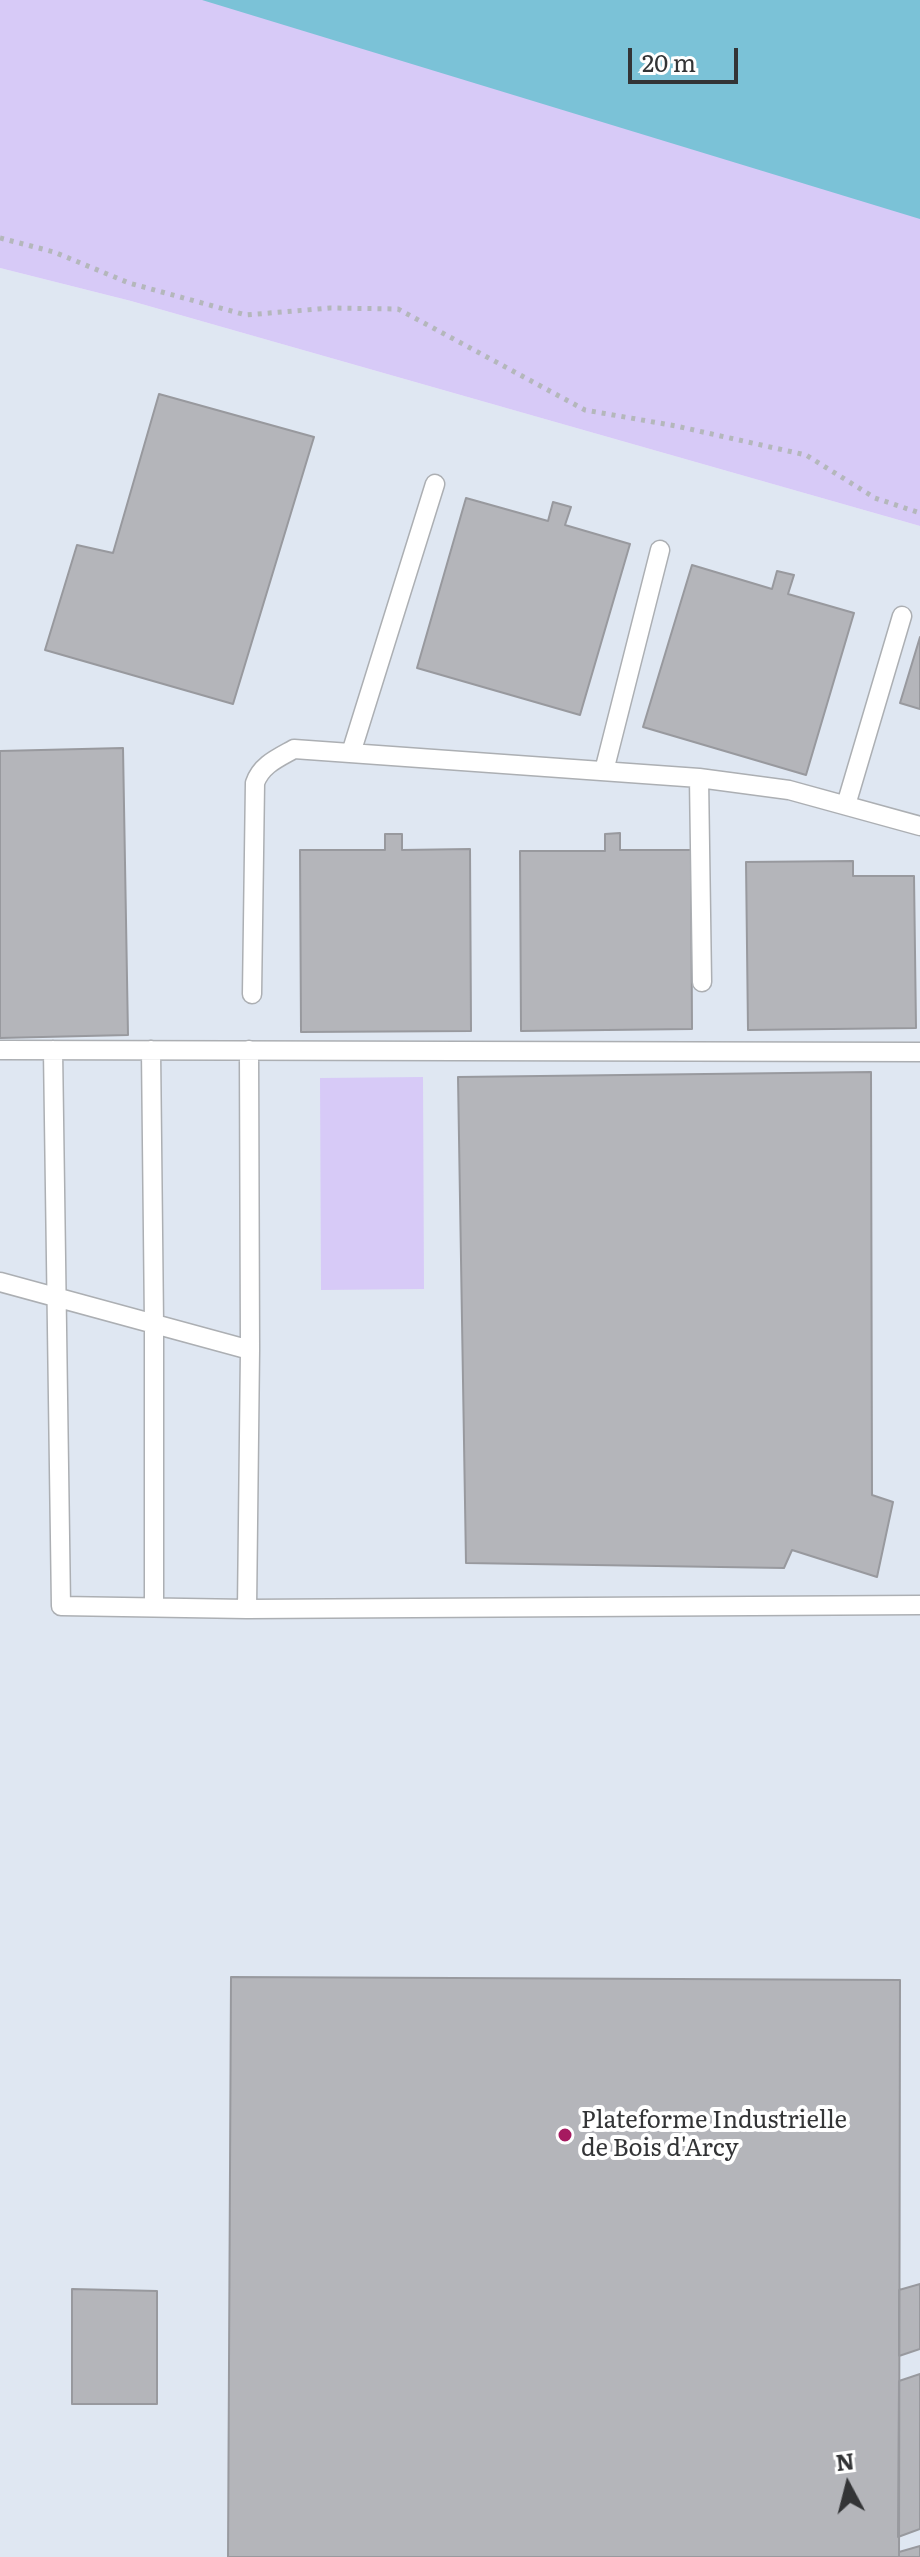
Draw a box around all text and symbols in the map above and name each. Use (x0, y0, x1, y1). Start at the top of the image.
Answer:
scale bar (632, 32, 742, 82)
text: 20 m (642, 44, 696, 79)
place label: Plateforme Industrielle de Bois d'Arcy (581, 2107, 847, 2163)
marker: Plateforme Industrielle de Bois d'Arcy (556, 2126, 574, 2144)
text: N (834, 2443, 856, 2478)
north arrow (808, 2445, 888, 2525)

